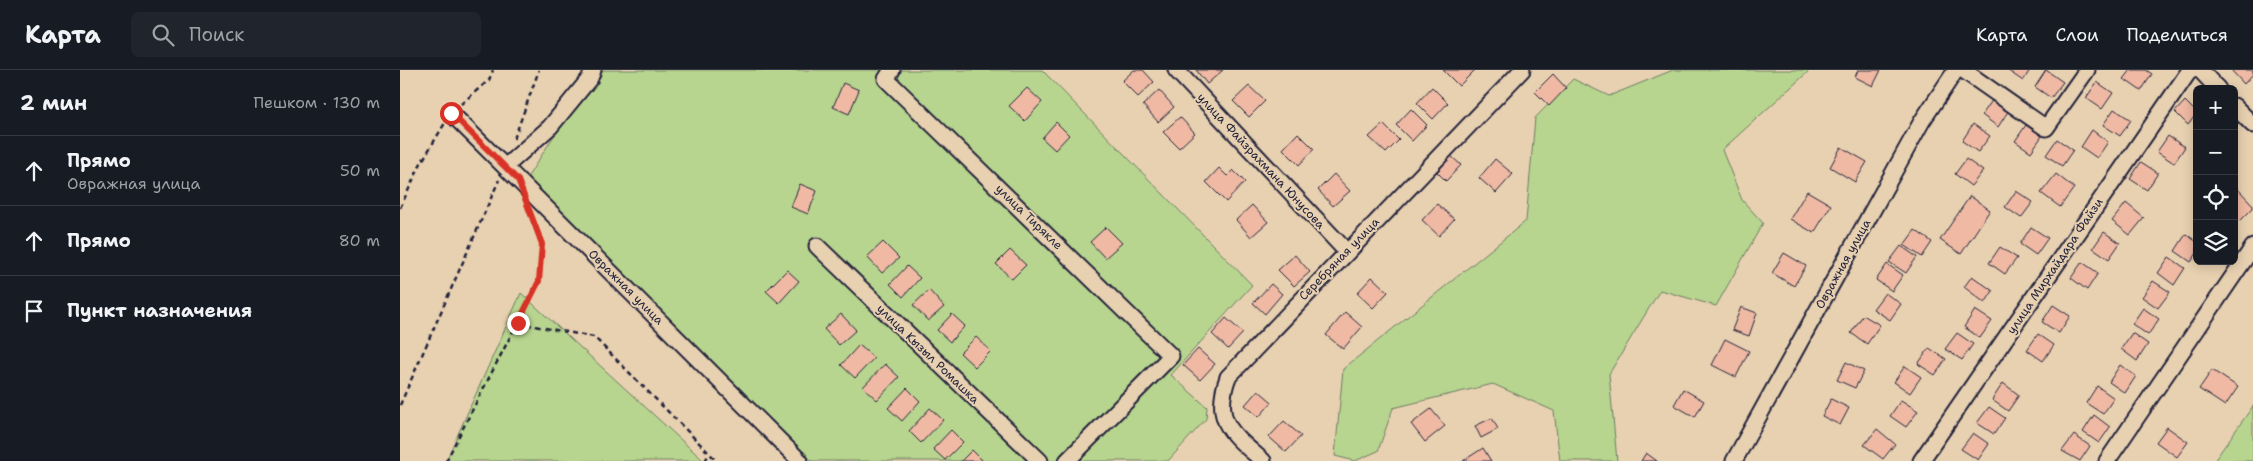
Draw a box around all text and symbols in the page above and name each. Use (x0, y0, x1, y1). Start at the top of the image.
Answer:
search box (131, 12, 481, 57)
text: Карта (25, 19, 101, 51)
icon: search (149, 21, 177, 49)
text: Поиск (189, 22, 244, 47)
text: Карта (1976, 23, 2027, 47)
text: Слои (2055, 23, 2099, 47)
text: Поделиться (2127, 23, 2228, 47)
map controls (2193, 85, 2238, 265)
button: + (2193, 85, 2238, 130)
text: 2 мин (20, 89, 87, 117)
street label: улица Файзрахмана Юнусова (1194, 90, 1329, 233)
text: Пешком · 130 m (253, 92, 380, 113)
route start (440, 102, 463, 125)
button: − (2193, 130, 2238, 175)
text: Прямо (67, 148, 131, 173)
icon: ahead (20, 157, 48, 185)
text: 50 m (340, 160, 380, 181)
text: Овражная улица (67, 173, 200, 194)
button: locate (2193, 175, 2238, 220)
street label: улица Тирякле (992, 181, 1066, 253)
street label: улица Мирхайдара Файзи (2003, 195, 2107, 337)
street label: Серебряная улица (1295, 214, 1383, 304)
street label: Овражная улица (1812, 216, 1875, 312)
button: layers (2193, 220, 2238, 265)
icon: ahead (20, 227, 48, 255)
text: Прямо (67, 228, 131, 253)
text: 80 m (339, 230, 380, 251)
street label: Овражная улица (585, 246, 667, 328)
icon: arrive (20, 297, 48, 325)
text: Пункт назначения (67, 298, 252, 323)
street label: улица Кызыл Ромашка (873, 301, 983, 408)
route end (507, 312, 530, 335)

